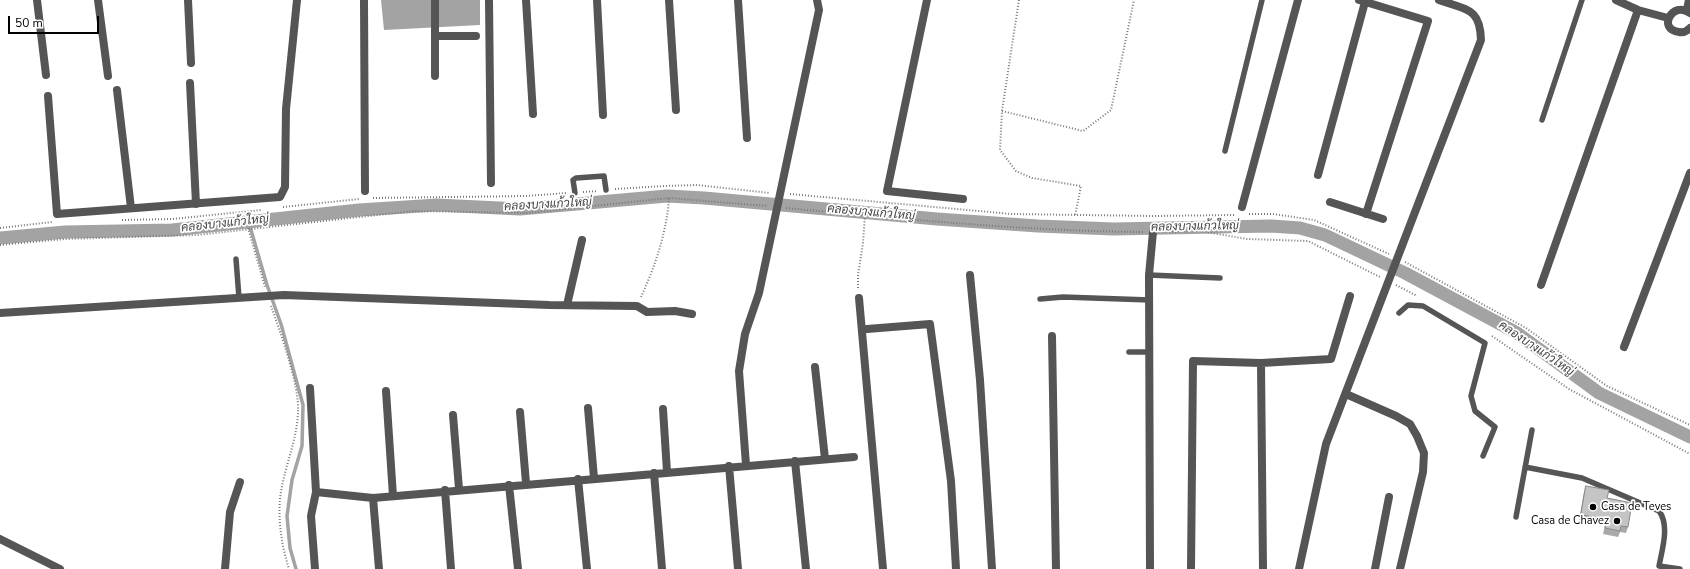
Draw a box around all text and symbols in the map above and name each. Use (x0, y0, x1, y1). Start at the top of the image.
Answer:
scale bar (10, 8, 101, 34)
text: 50 m (15, 15, 43, 31)
water label: คลองบางแก้วใหญ่ (504, 196, 592, 214)
water label: คลองบางแก้วใหญ่ (827, 202, 915, 224)
water label: คลองบางแก้วใหญ่ (181, 212, 269, 236)
water label: คลองบางแก้วใหญ่ (1151, 219, 1239, 235)
water label: คลองบางแก้วใหญ่ (1496, 318, 1576, 380)
place label: Casa de Teves (1601, 500, 1671, 514)
marker: Casa de Teves (1588, 502, 1598, 512)
place label: Casa de Chavez (1531, 514, 1609, 528)
marker: Casa de Chavez (1612, 516, 1622, 526)

